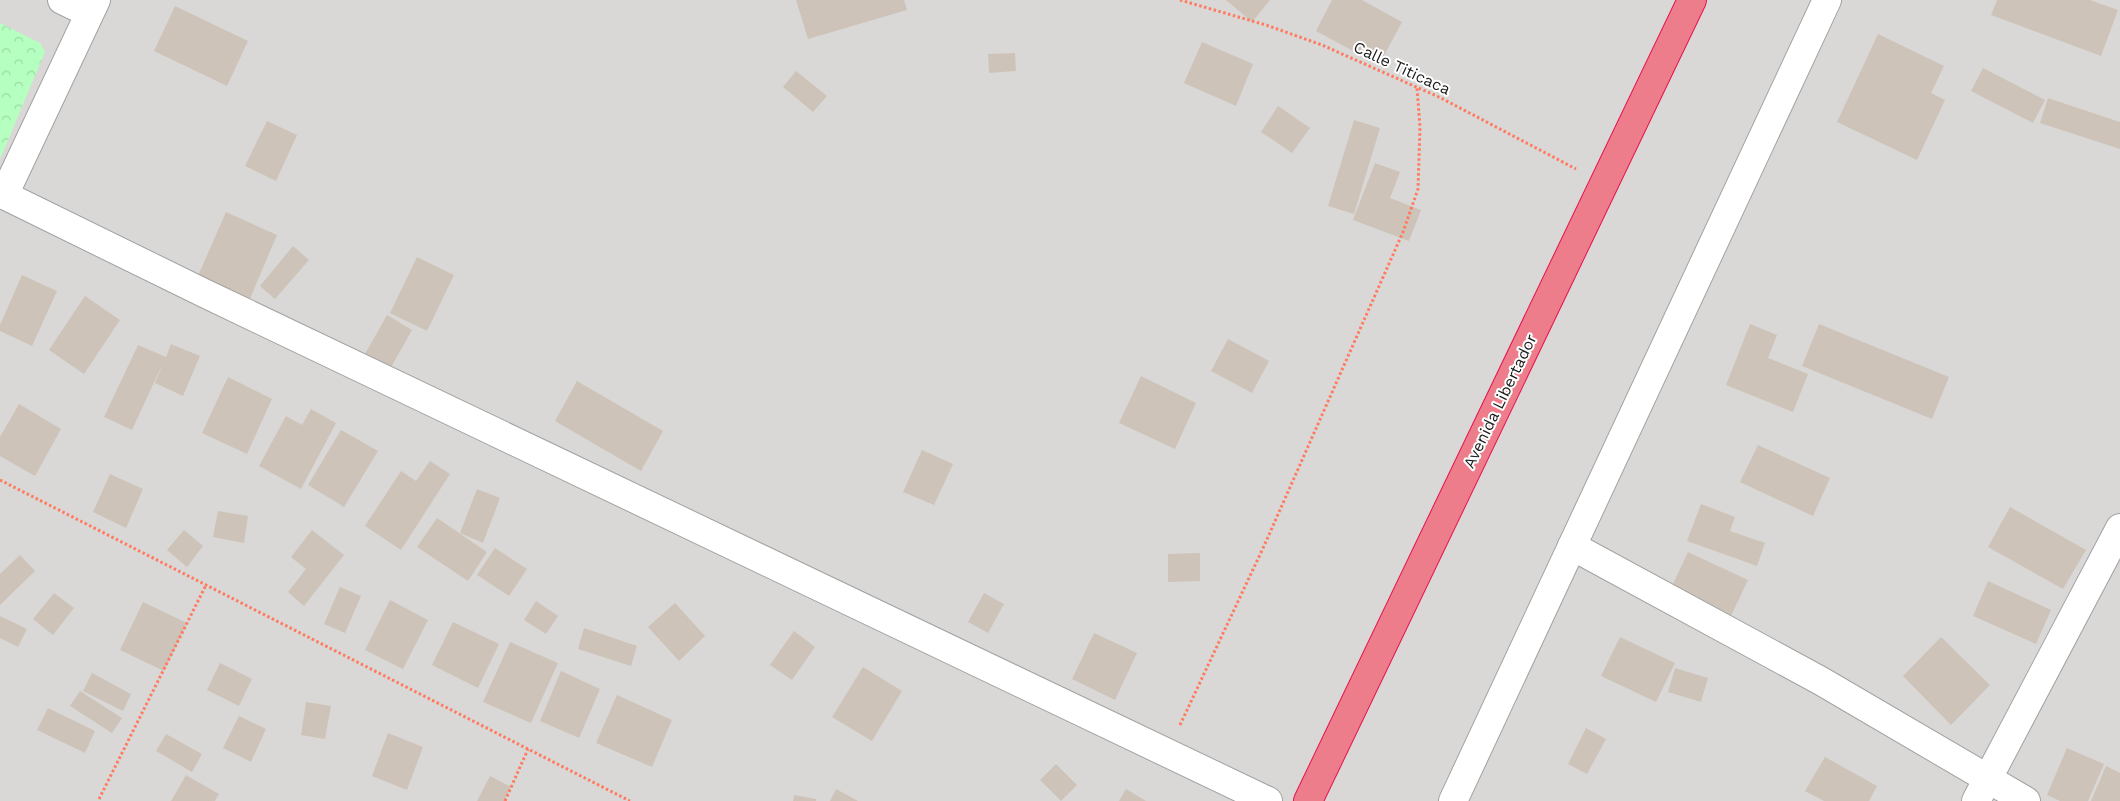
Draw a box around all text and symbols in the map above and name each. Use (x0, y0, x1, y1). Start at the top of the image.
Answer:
street label: Calle Titicaca (1351, 37, 1453, 99)
street label: Avenida Libertador (1459, 330, 1541, 471)

